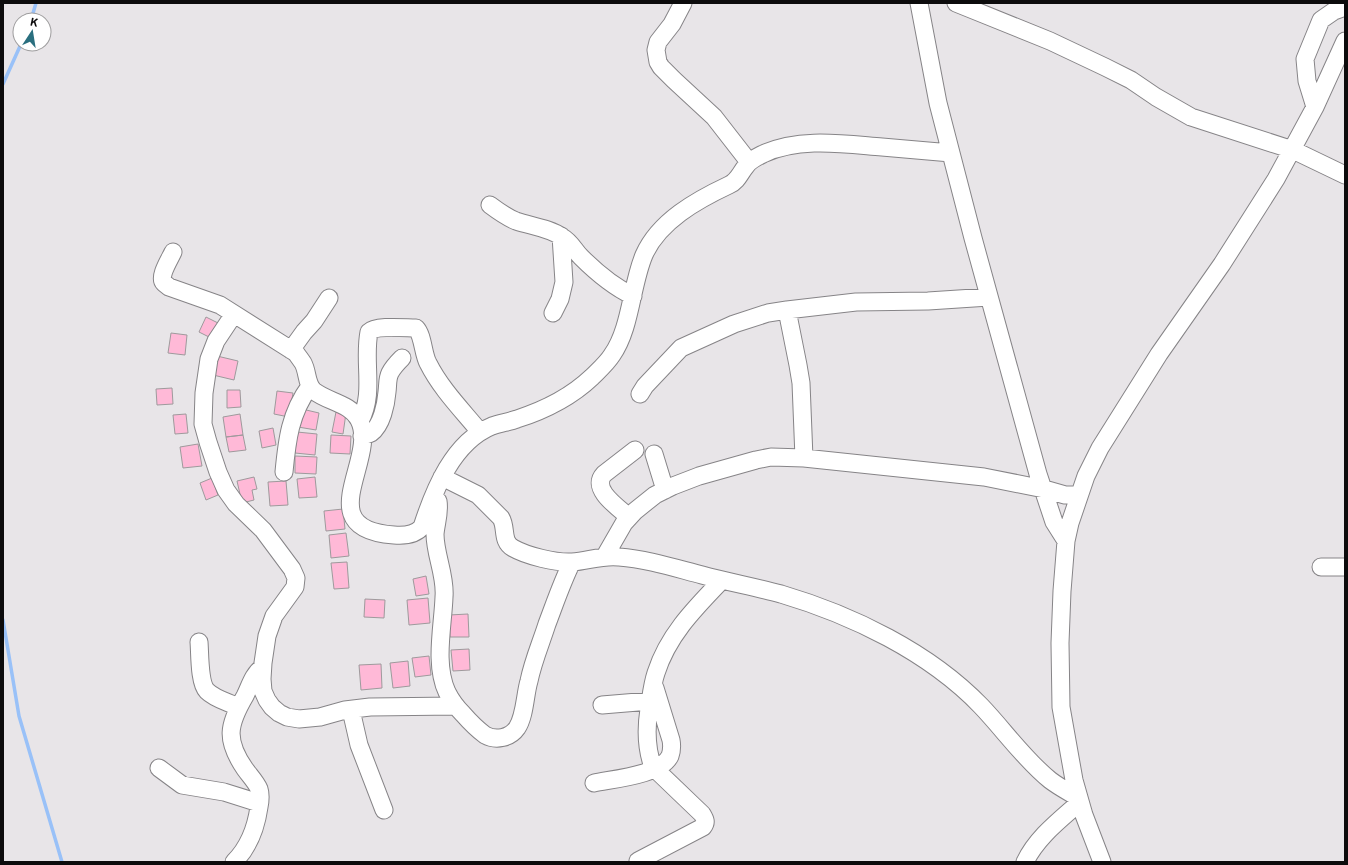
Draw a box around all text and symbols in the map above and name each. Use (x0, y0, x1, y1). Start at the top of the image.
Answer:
north arrow (12, 12, 52, 52)
text: K (29, 16, 39, 29)

